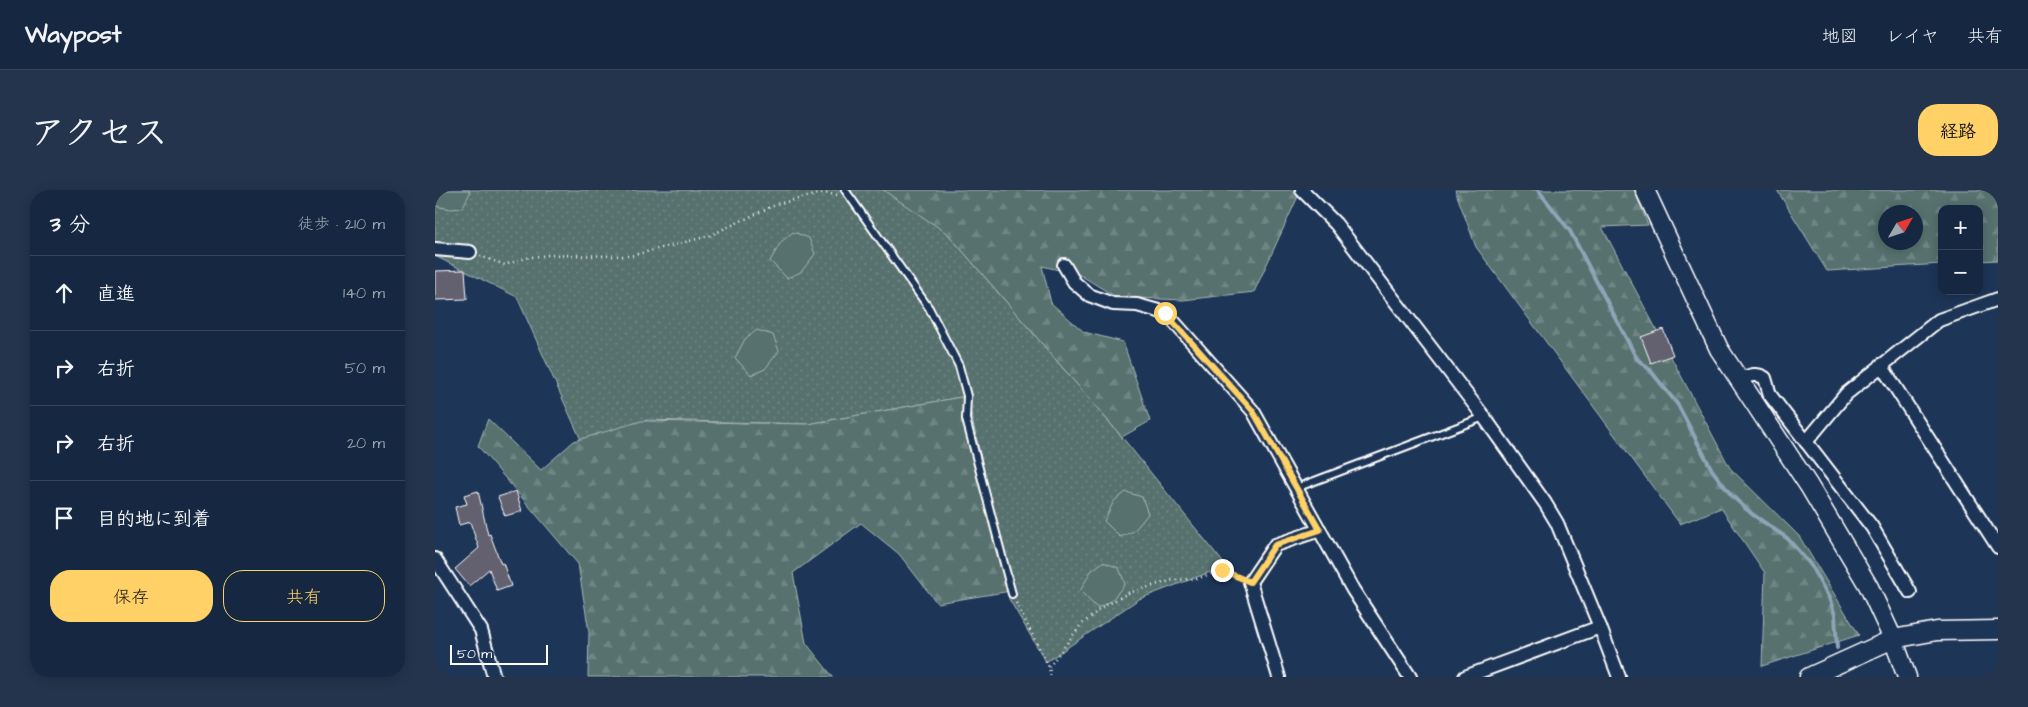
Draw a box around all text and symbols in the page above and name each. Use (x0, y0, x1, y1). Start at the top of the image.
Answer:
text: Waypost (25, 18, 122, 52)
text: 地図 (1822, 24, 1858, 49)
text: レイヤ (1886, 24, 1939, 49)
text: 共有 (1967, 24, 2003, 49)
button: 経路 (1918, 104, 1998, 156)
text: アクセス (30, 109, 168, 158)
north arrow (1878, 205, 1923, 250)
map controls (1938, 205, 1983, 295)
button: + (1938, 205, 1983, 250)
text: 3 分 (50, 210, 90, 239)
text: 徒歩 · 210 m (298, 213, 385, 235)
button: − (1938, 250, 1983, 295)
icon: ahead (50, 279, 78, 307)
text: 直進 (97, 281, 135, 308)
text: 140 m (343, 282, 385, 304)
route start (1154, 302, 1177, 325)
icon: right (50, 354, 78, 382)
text: 右折 (97, 356, 135, 383)
text: 50 m (345, 357, 385, 379)
icon: right (50, 429, 78, 457)
text: 右折 (97, 431, 135, 458)
text: 20 m (347, 432, 385, 454)
icon: arrive (50, 504, 78, 532)
text: 目的地に到着 (97, 506, 211, 533)
route end (1211, 559, 1234, 582)
button: 保存 (50, 570, 213, 622)
button: 共有 (223, 570, 385, 622)
scale bar (450, 642, 547, 665)
text: 50 m (457, 644, 492, 664)

